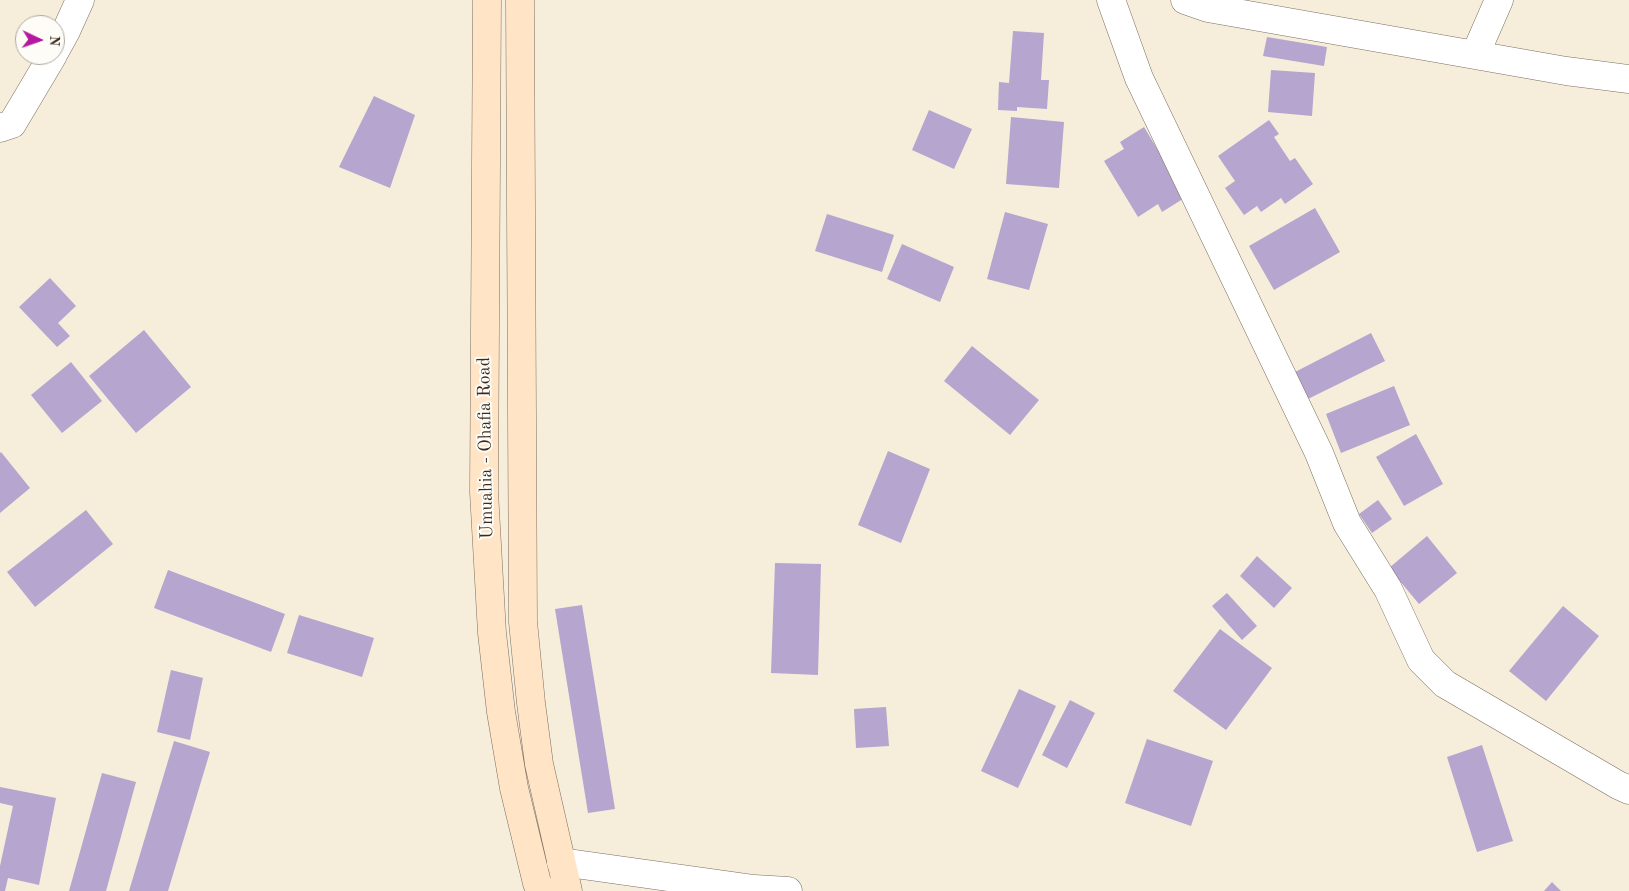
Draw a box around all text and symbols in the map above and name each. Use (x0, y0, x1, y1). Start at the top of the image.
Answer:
north arrow (15, 15, 65, 65)
text: N (47, 35, 61, 46)
street label: Umuahia - Ohafia Road (474, 357, 498, 539)

